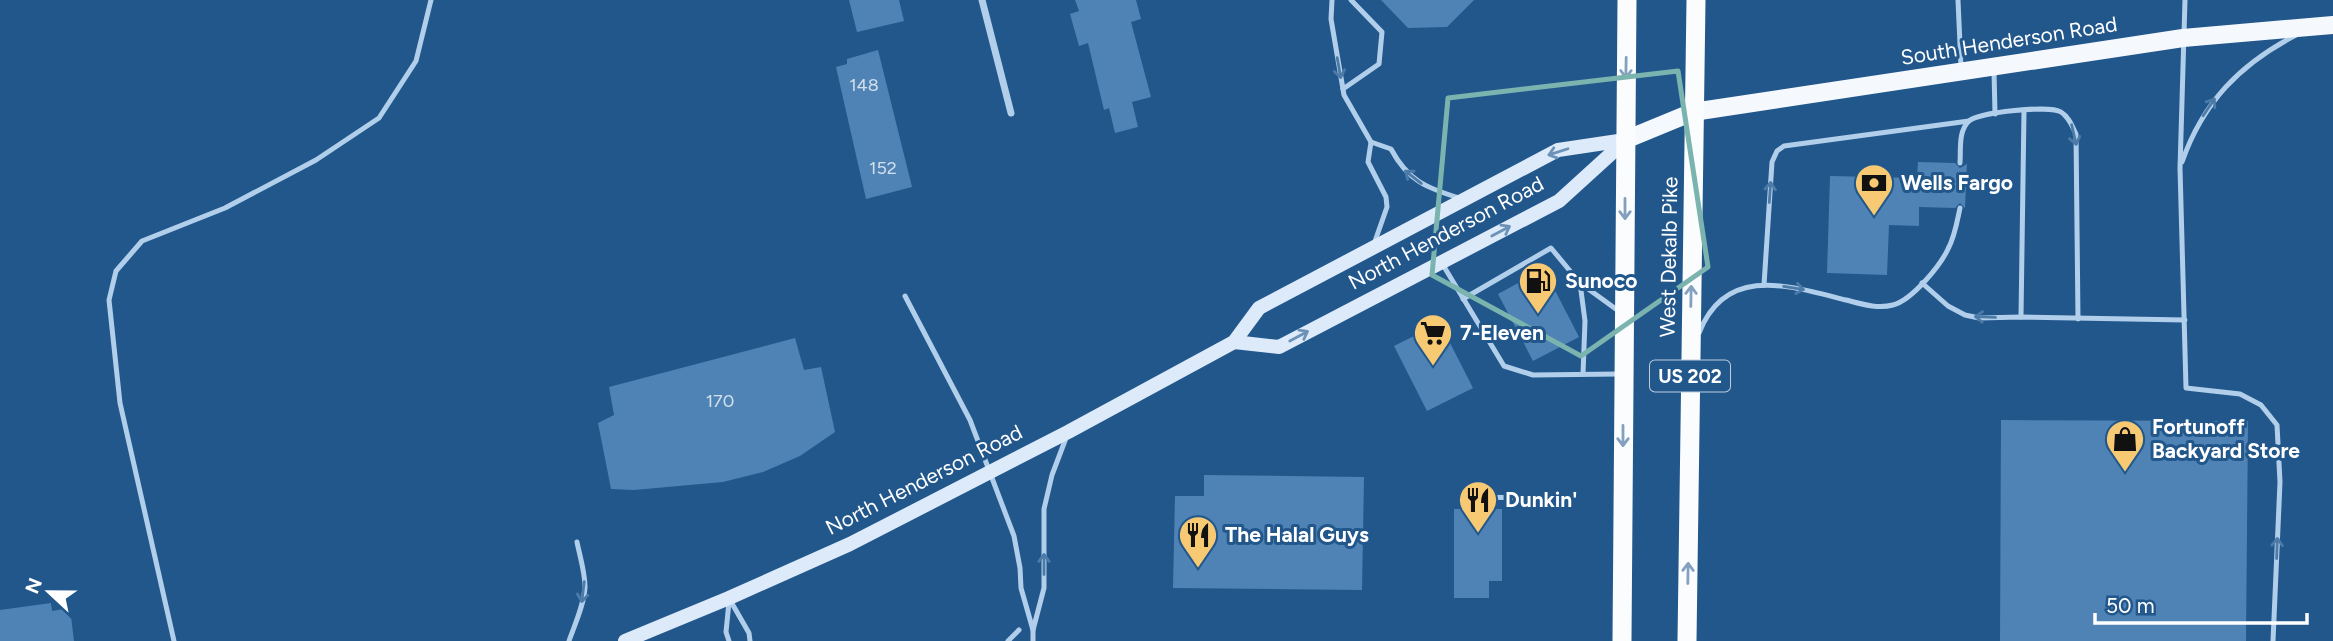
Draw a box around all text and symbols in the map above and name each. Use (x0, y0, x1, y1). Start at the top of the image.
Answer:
street label: South Henderson Road (1899, 11, 2119, 70)
one-way arrow (1333, 56, 1346, 78)
one-way arrow (1619, 56, 1633, 79)
house number: 148 (849, 74, 879, 96)
one-way arrow (2203, 98, 2217, 118)
one-way arrow (2067, 123, 2081, 146)
one-way arrow (1548, 147, 1570, 160)
house number: 152 (869, 157, 897, 179)
bank icon: Wells Fargo (1853, 162, 1895, 217)
one-way arrow (1404, 169, 1423, 184)
street label: North Henderson Road (1344, 170, 1548, 295)
place label: Wells Fargo (1901, 170, 2013, 195)
street label: West Dekalb Pike (1655, 176, 1682, 338)
one-way arrow (1764, 181, 1777, 204)
one-way arrow (1618, 197, 1632, 220)
one-way arrow (1490, 223, 1511, 237)
fuel station icon: Sunoco (1517, 260, 1559, 315)
place label: Sunoco (1565, 268, 1637, 293)
one-way arrow (1782, 282, 1805, 295)
one-way arrow (1684, 285, 1698, 308)
one-way arrow (1974, 310, 1997, 324)
supermarket icon: 7-Eleven (1412, 312, 1454, 367)
place label: 7-Eleven (1460, 320, 1544, 345)
one-way arrow (1289, 329, 1309, 343)
road number: US 202 (1650, 360, 1730, 392)
house number: 170 (706, 390, 734, 412)
place label: Fortunoff Backyard Store (2152, 414, 2300, 463)
shop icon: Fortunoff Backyard Store (2104, 418, 2146, 473)
street label: North Henderson Road (821, 419, 1026, 540)
one-way arrow (1616, 424, 1630, 447)
restaurant icon: Dunkin' (1457, 479, 1499, 534)
place label: Dunkin' (1505, 487, 1577, 512)
restaurant icon: The Halal Guys (1177, 514, 1219, 569)
place label: The Halal Guys (1225, 522, 1369, 547)
one-way arrow (2271, 538, 2284, 560)
one-way arrow (1037, 552, 1051, 575)
north arrow (14, 557, 84, 627)
one-way arrow (1681, 562, 1695, 585)
text: N (20, 575, 47, 597)
one-way arrow (576, 580, 589, 603)
scale bar (2095, 582, 2307, 626)
text: 50 m (2106, 593, 2155, 618)

